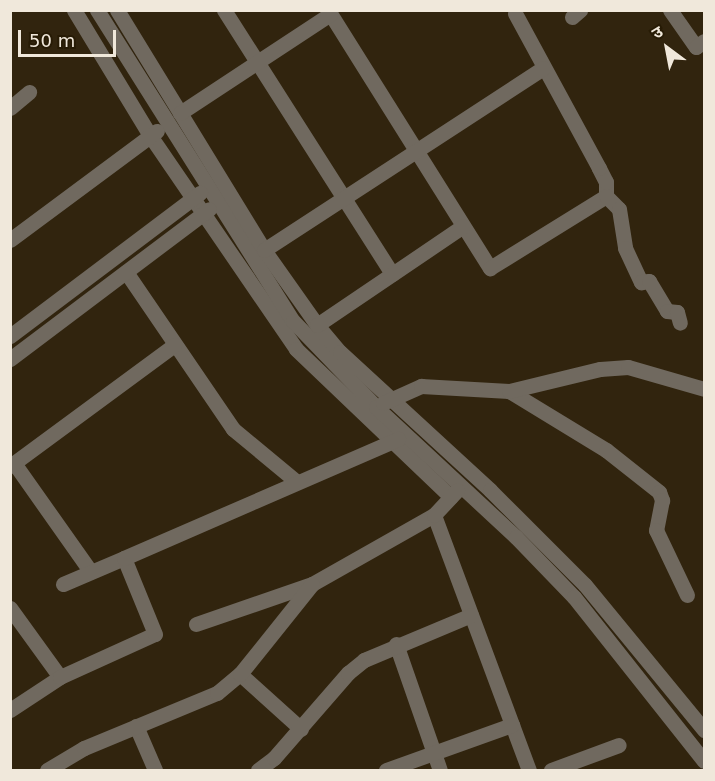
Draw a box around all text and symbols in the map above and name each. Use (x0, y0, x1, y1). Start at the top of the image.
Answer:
scale bar (21, 18, 118, 56)
north arrow (637, 18, 697, 78)
text: उ (648, 22, 666, 43)
text: 50 m (29, 30, 75, 51)

